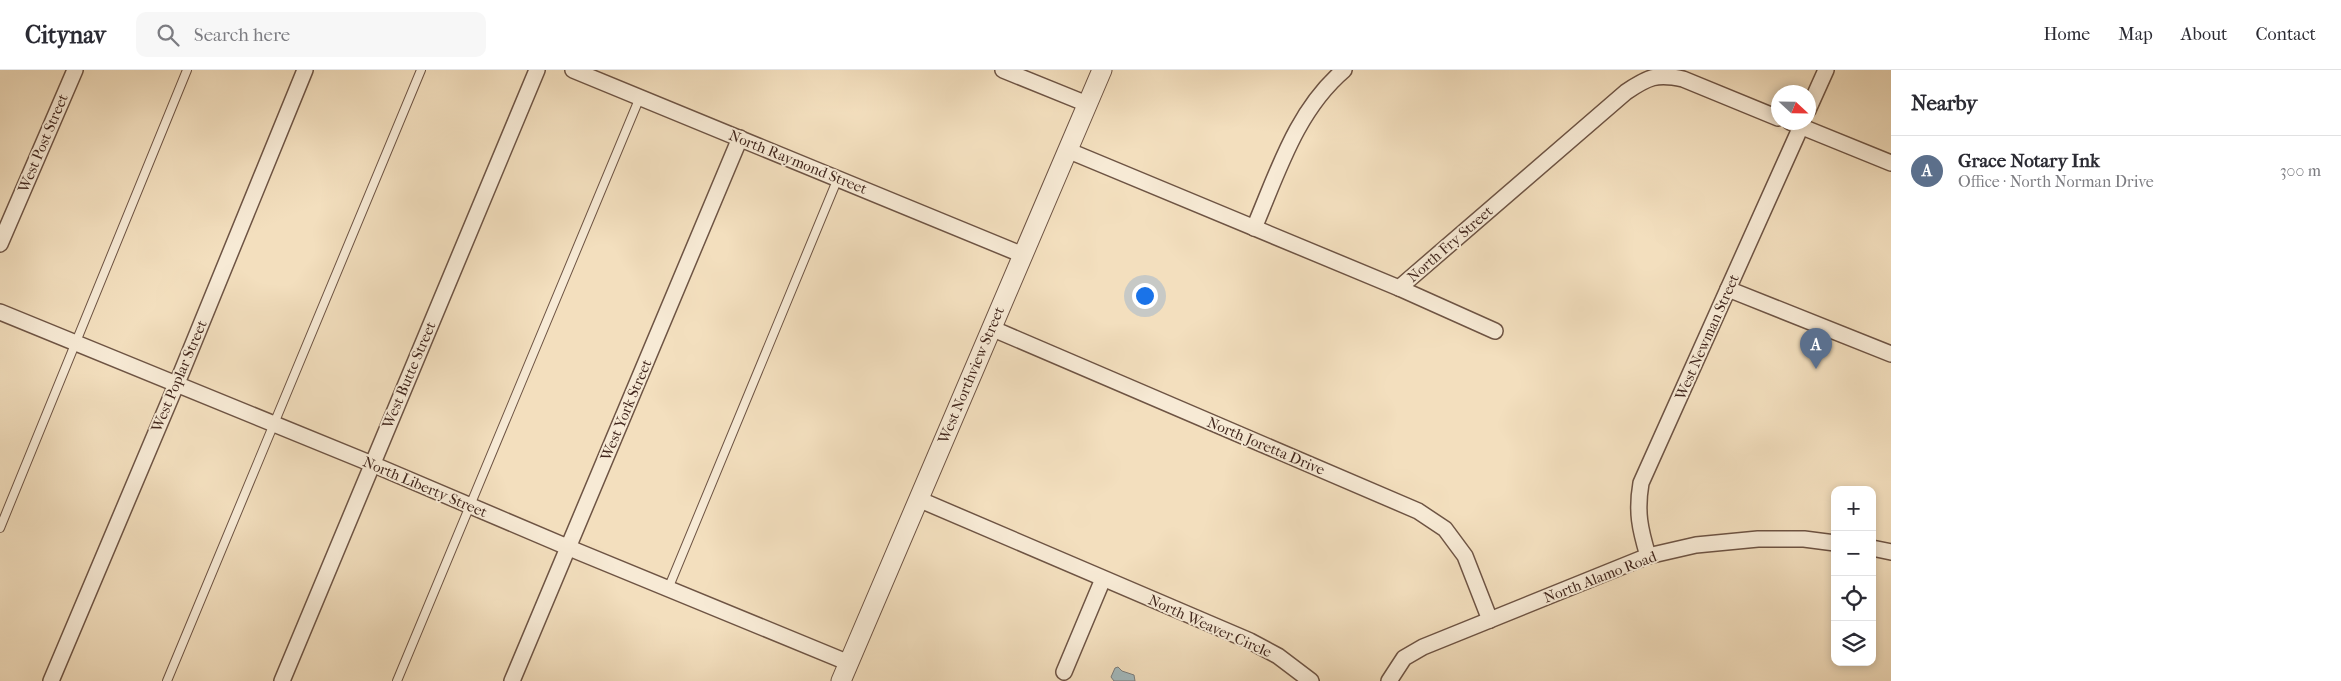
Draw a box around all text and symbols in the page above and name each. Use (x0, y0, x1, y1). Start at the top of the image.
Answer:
search box (136, 12, 486, 57)
text: Citynav (25, 21, 106, 49)
icon: search (154, 21, 182, 49)
text: Search here (194, 24, 290, 46)
text: Home (2043, 24, 2090, 45)
text: Map (2118, 24, 2153, 45)
text: About (2181, 24, 2227, 45)
text: Contact (2255, 24, 2316, 45)
north arrow (1771, 85, 1816, 130)
street label: West Post Street (14, 90, 72, 196)
text: Nearby (1911, 91, 1977, 115)
street label: North Raymond Street (726, 126, 870, 198)
text: Grace Notary Ink (1958, 150, 2100, 172)
text: A (1922, 161, 1932, 180)
text: 300 m (2280, 161, 2321, 180)
text: Office · North Norman Drive (1958, 172, 2154, 191)
street label: North Fry Street (1404, 202, 1497, 286)
street label: West Newman Street (1671, 271, 1743, 404)
your location (1132, 283, 1158, 309)
street label: West Northview Street (934, 303, 1008, 447)
street label: West Poplar Street (147, 317, 211, 436)
street label: West Butte Street (378, 318, 440, 432)
pin: A (1800, 328, 1832, 369)
street label: West York Street (596, 356, 656, 464)
street label: North Joretta Drive (1204, 413, 1328, 479)
street label: North Liberty Street (360, 453, 490, 522)
map controls (1831, 486, 1876, 666)
button: + (1831, 486, 1876, 531)
button: − (1831, 531, 1876, 576)
street label: North Alamo Road (1541, 547, 1660, 607)
button: locate (1831, 576, 1876, 621)
street label: North Weaver Circle (1146, 591, 1275, 661)
button: layers (1831, 621, 1876, 666)

